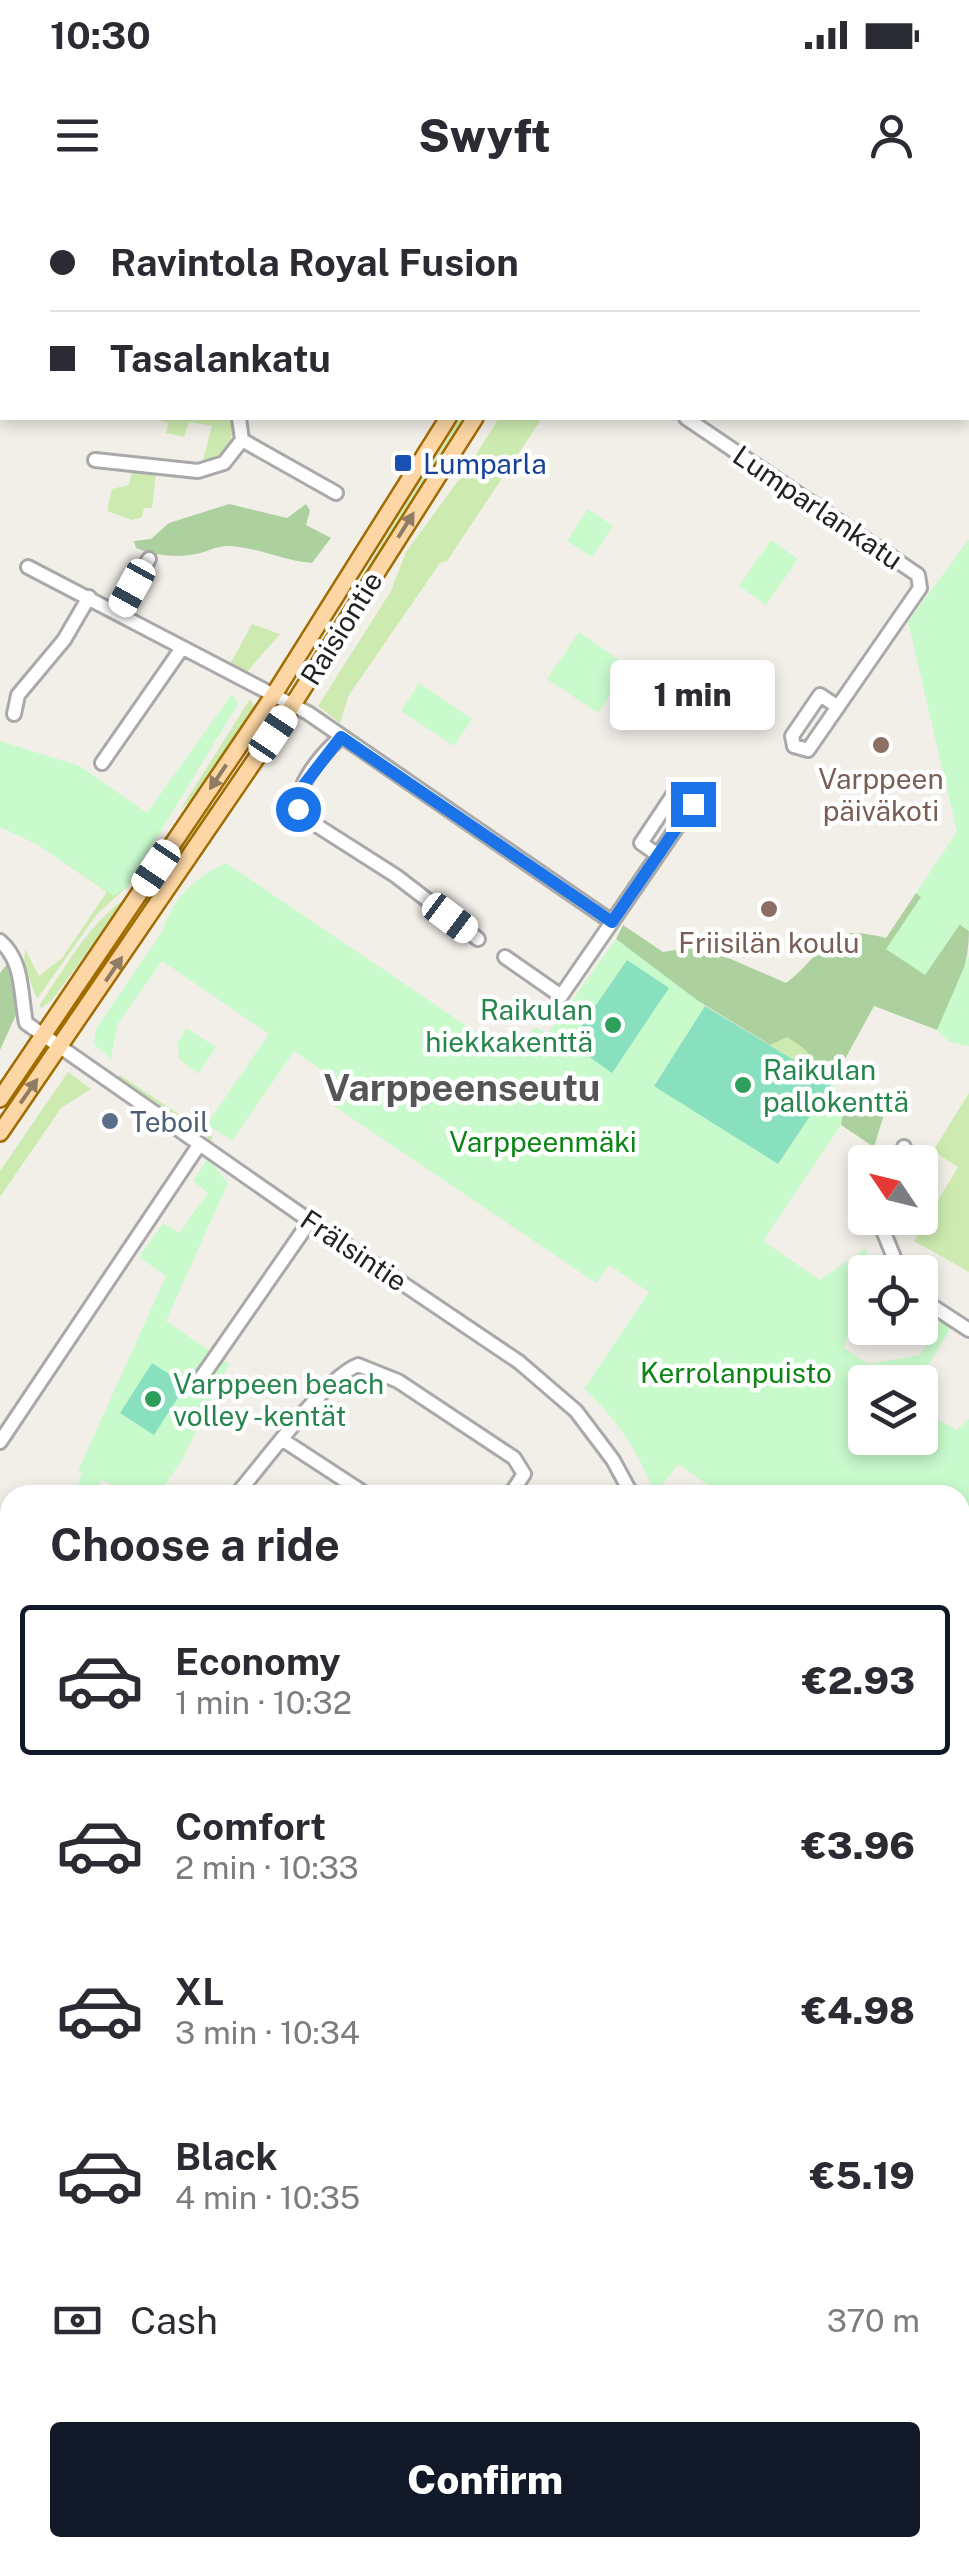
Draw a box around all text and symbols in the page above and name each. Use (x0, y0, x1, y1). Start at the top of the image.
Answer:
text: 10:30 (50, 13, 151, 58)
icon: menu (50, 108, 105, 163)
icon: person (864, 108, 919, 163)
text: Swyft (418, 109, 551, 162)
text: Ravintola Royal Fusion (110, 240, 519, 285)
text: Tasalankatu (110, 336, 331, 381)
street label: Lumparlankatu (727, 438, 909, 576)
place label: Lumparla (423, 447, 547, 480)
marker: Lumparla (392, 452, 414, 474)
one-way arrow (397, 511, 415, 539)
car (104, 554, 160, 622)
street label: Raisiontie (293, 565, 389, 691)
callout: 1 min (610, 659, 776, 729)
text: 1 min (653, 676, 732, 713)
car (244, 701, 302, 767)
marker: Varppeen päiväkoti (870, 734, 892, 756)
place label: Varppeen päiväkoti (818, 762, 944, 827)
one-way arrow (210, 764, 228, 791)
route end (671, 782, 716, 827)
route start (276, 787, 321, 832)
car (127, 835, 185, 901)
car (417, 888, 483, 948)
marker: Friisilän koulu (758, 898, 780, 920)
place label: Friisilän koulu (678, 926, 860, 959)
one-way arrow (104, 955, 123, 982)
place label: Raikulan hiekkakenttä (425, 993, 593, 1058)
marker: Raikulan hiekkakenttä (602, 1014, 624, 1036)
place label: Raikulan pallokenttä (763, 1053, 909, 1118)
district label: Varppeenseutu (324, 1065, 600, 1110)
marker: Raikulan pallokenttä (732, 1074, 754, 1096)
one-way arrow (19, 1078, 38, 1104)
place label: Teboil (130, 1105, 209, 1138)
marker: Teboil (99, 1110, 121, 1132)
park label: Varppeenmäki (449, 1125, 637, 1158)
north arrow (848, 1145, 938, 1235)
map controls (848, 1145, 938, 1455)
street label: Frälsintie (295, 1202, 413, 1298)
button: locate (848, 1255, 938, 1345)
park label: Kerrolanpuisto (640, 1356, 832, 1389)
button: layers (848, 1365, 938, 1455)
place label: Varppeen beach volley -kentät (173, 1367, 384, 1432)
marker: Varppeen beach volley -kentät (142, 1388, 164, 1410)
text: Choose a ride (50, 1518, 340, 1571)
icon: car (55, 1635, 145, 1725)
text: Economy (175, 1639, 341, 1684)
text: €2.93 (802, 1658, 915, 1703)
text: 1 min · 10:32 (175, 1684, 352, 1721)
icon: car (55, 1800, 145, 1890)
text: Comfort (175, 1804, 326, 1849)
text: €3.96 (801, 1823, 915, 1868)
text: 2 min · 10:33 (175, 1849, 359, 1886)
icon: car (55, 1965, 145, 2055)
text: XL (175, 1969, 224, 2014)
text: €4.98 (801, 1988, 915, 2033)
text: 3 min · 10:34 (175, 2014, 360, 2051)
icon: car (55, 2130, 145, 2220)
text: Black (175, 2134, 278, 2179)
text: €5.19 (810, 2153, 915, 2198)
text: 4 min · 10:35 (175, 2179, 360, 2216)
icon: cash (50, 2293, 105, 2348)
text: Cash (130, 2298, 218, 2343)
text: 370 m (827, 2302, 920, 2339)
button: Confirm (50, 2422, 920, 2537)

